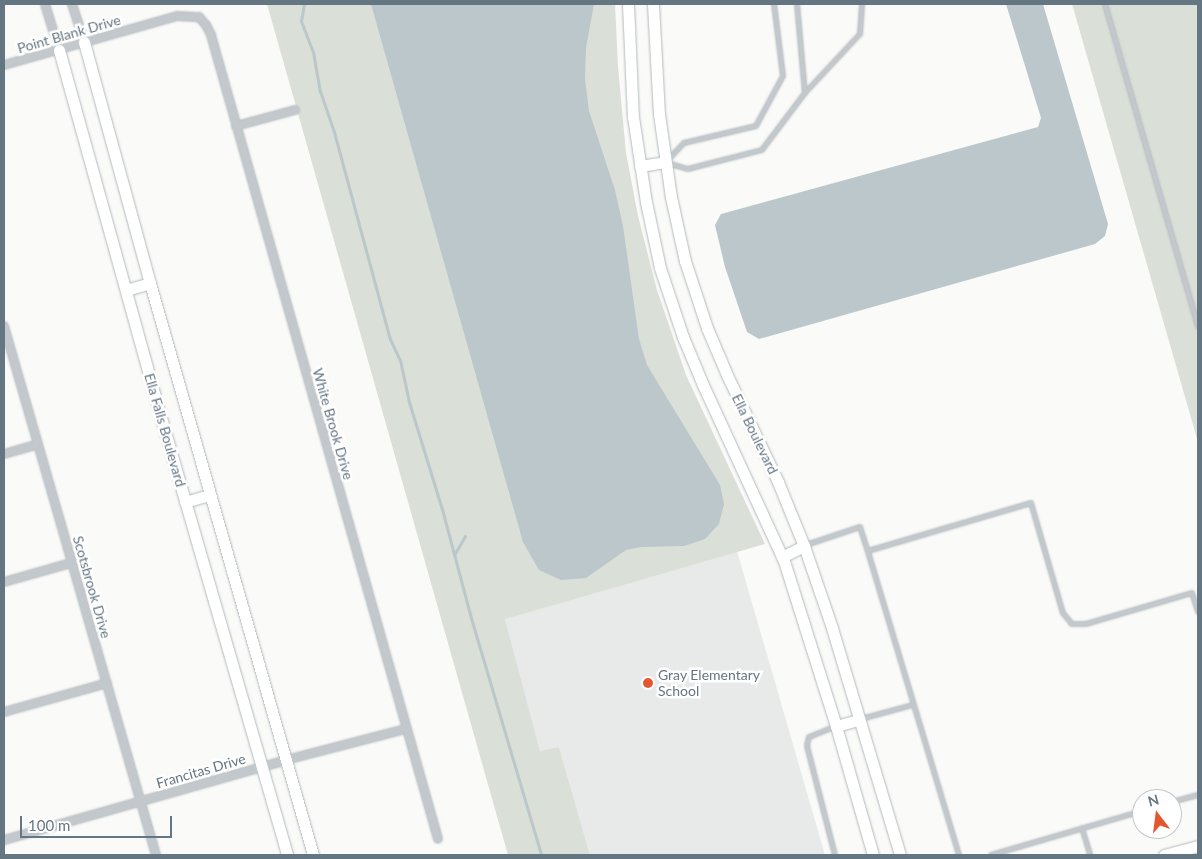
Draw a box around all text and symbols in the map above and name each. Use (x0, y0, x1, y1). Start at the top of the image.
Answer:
street label: Point Blank Drive (15, 11, 123, 57)
street label: White Brook Drive (309, 366, 357, 482)
street label: Ella Falls Boulevard (141, 371, 189, 489)
street label: Ella Boulevard (728, 391, 782, 477)
street label: Scotsbrook Drive (69, 534, 115, 640)
place label: Gray Elementary School (658, 667, 760, 700)
marker: Gray Elementary School (642, 677, 654, 689)
street label: Francitas Drive (154, 750, 248, 792)
north arrow (1132, 789, 1182, 839)
text: N (1146, 790, 1161, 810)
scale bar (22, 806, 175, 838)
text: 100 m (28, 816, 70, 834)

